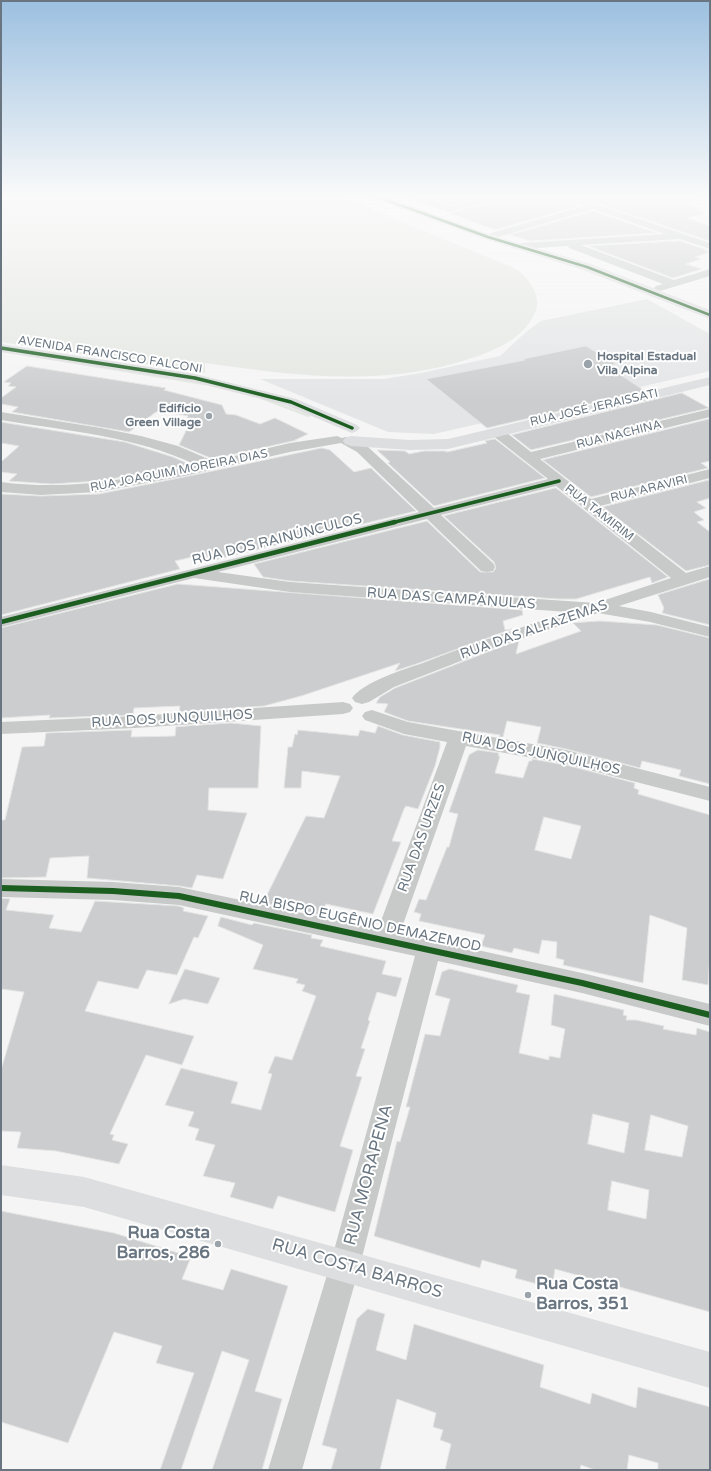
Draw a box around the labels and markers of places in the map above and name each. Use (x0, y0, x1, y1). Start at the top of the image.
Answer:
place label: Hospital Estadual Vila Alpina (597, 350, 696, 378)
marker: Hospital Estadual Vila Alpina (582, 358, 594, 370)
place label: Edifício Green Village (125, 402, 201, 430)
marker: Edifício Green Village (204, 411, 214, 421)
place label: Rua Costa Barros, 286 (117, 1224, 210, 1264)
marker: Rua Costa Barros, 286 (213, 1239, 223, 1249)
place label: Rua Costa Barros, 351 (536, 1275, 629, 1315)
marker: Rua Costa Barros, 351 (523, 1290, 533, 1300)

